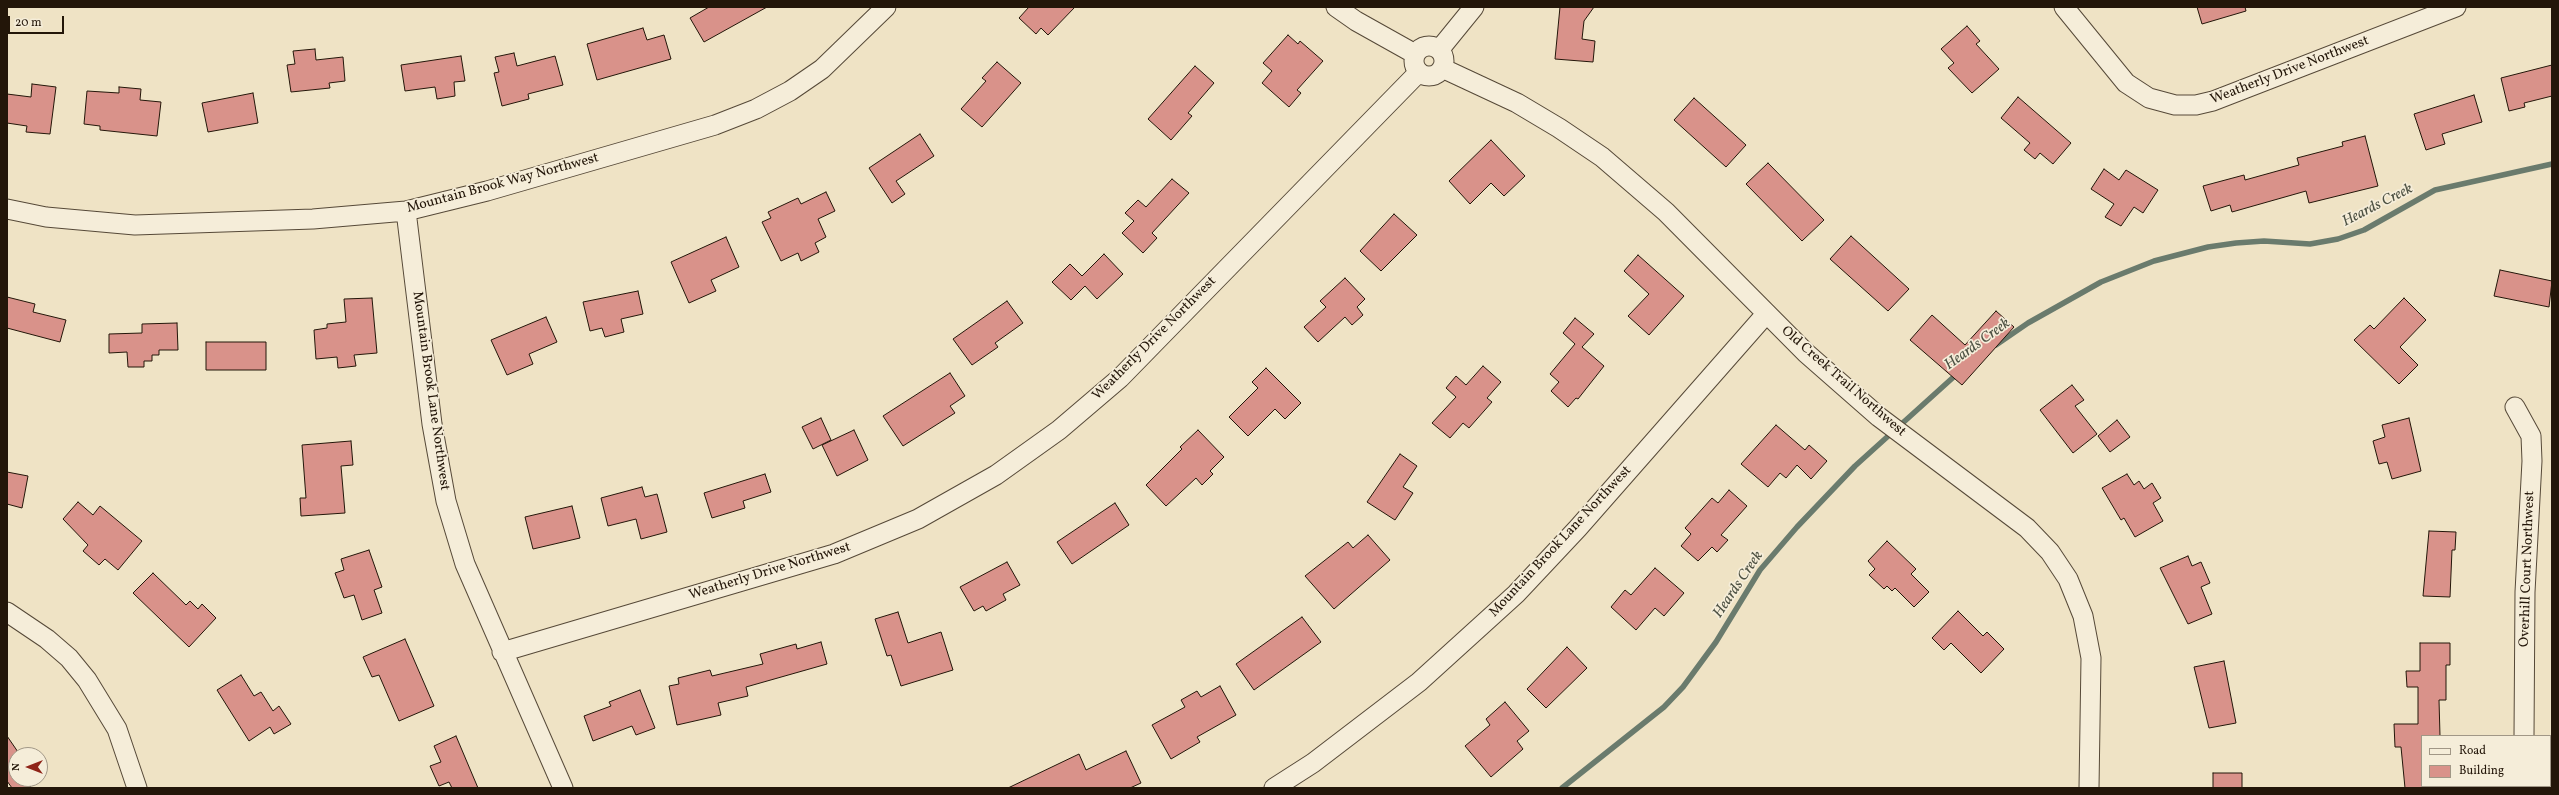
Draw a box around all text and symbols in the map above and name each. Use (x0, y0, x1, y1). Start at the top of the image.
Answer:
scale bar (10, 8, 66, 34)
text: 20 m (15, 15, 42, 31)
street label: Weatherly Drive Northwest (2208, 33, 2372, 109)
street label: Mountain Brook Way Northwest (405, 150, 601, 218)
water label: Heards Creek (2340, 181, 2416, 231)
street label: Weatherly Drive Northwest (1090, 274, 1220, 404)
street label: Mountain Brook Lane Northwest (408, 290, 452, 492)
water label: Heards Creek (1942, 315, 2014, 375)
street label: Old Creek Trail Northwest (1777, 323, 1909, 441)
street label: Mountain Brook Lane Northwest (1486, 463, 1636, 621)
street label: Overhill Court Northwest (2517, 491, 2539, 647)
street label: Weatherly Drive Northwest (687, 539, 853, 605)
water label: Heards Creek (1710, 548, 1768, 622)
legend (2421, 735, 2551, 787)
text: Road (2459, 743, 2486, 759)
north arrow (8, 747, 48, 787)
text: N (9, 763, 24, 771)
text: Building (2459, 763, 2504, 779)

